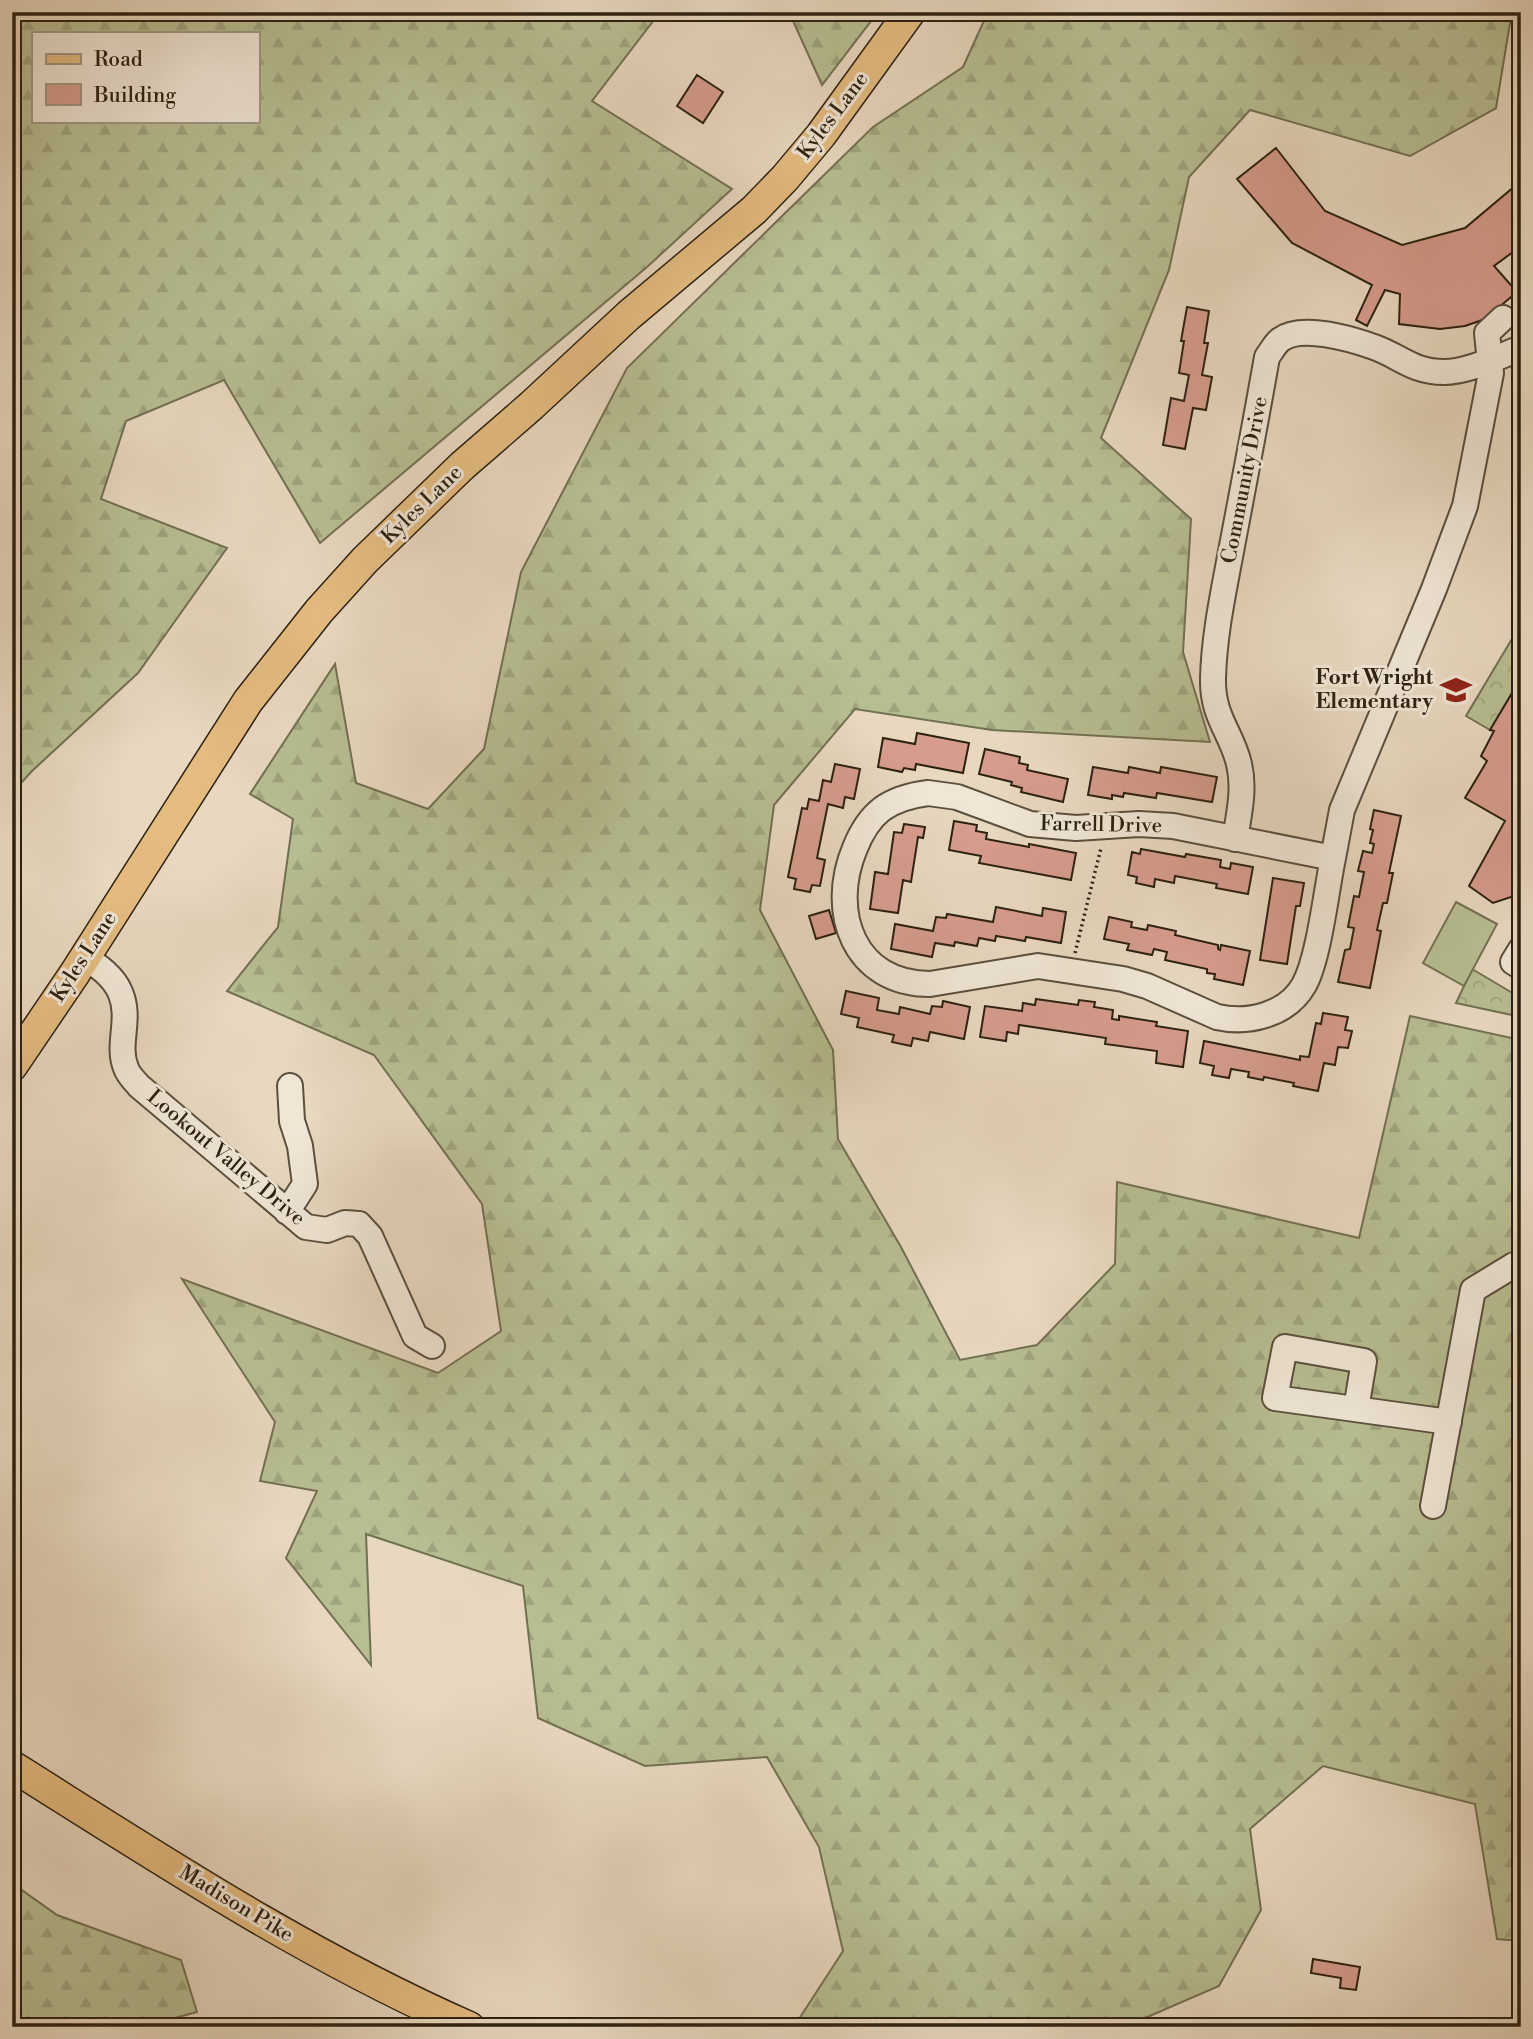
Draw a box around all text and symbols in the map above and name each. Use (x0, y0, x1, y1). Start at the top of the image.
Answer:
legend (32, 32, 259, 122)
text: Road (94, 47, 143, 73)
street label: Kyles Lane (792, 67, 874, 165)
text: Building (93, 83, 176, 109)
street label: Community Drive (1216, 394, 1274, 566)
street label: Kyles Lane (376, 460, 468, 550)
place label: Fort Wright Elementary (1315, 665, 1434, 715)
school or university icon: Fort Wright Elementary (1439, 673, 1473, 707)
street label: Farrell Drive (1040, 811, 1162, 839)
street label: Kyles Lane (45, 907, 123, 1007)
street label: Lookout Valley Drive (142, 1084, 310, 1232)
street label: Madison Pike (174, 1860, 298, 1948)

